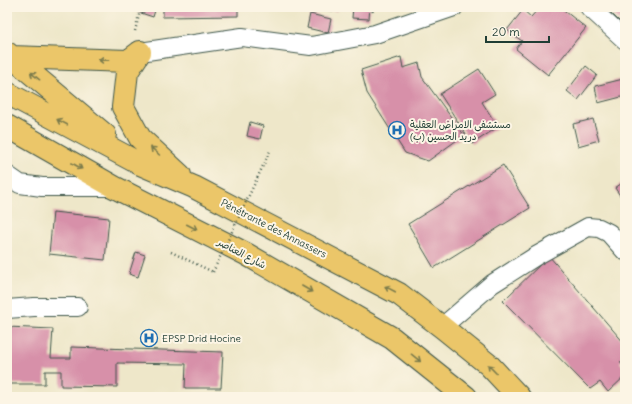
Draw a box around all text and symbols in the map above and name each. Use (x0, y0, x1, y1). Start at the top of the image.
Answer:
scale bar (486, 18, 549, 44)
text: 20 m (492, 24, 520, 39)
one-way arrow (98, 56, 111, 64)
one-way arrow (29, 71, 40, 80)
one-way arrow (56, 118, 68, 125)
place label: مستشفى الامراض العقلية دريد الحسين (ب) (410, 118, 511, 143)
hospital icon: مستشفى الامراض العقلية دريد الحسين (ب) (387, 120, 407, 140)
one-way arrow (150, 147, 160, 156)
one-way arrow (71, 163, 83, 171)
street label: Pénétrante des Annassers (219, 196, 329, 261)
one-way arrow (186, 224, 198, 231)
street label: شارع العناصر (214, 235, 268, 273)
one-way arrow (301, 285, 313, 293)
one-way arrow (384, 285, 396, 292)
hospital icon: EPSP Drid Hocine (139, 328, 159, 348)
place label: EPSP Drid Hocine (162, 332, 241, 345)
one-way arrow (411, 353, 422, 362)
one-way arrow (488, 364, 497, 374)

